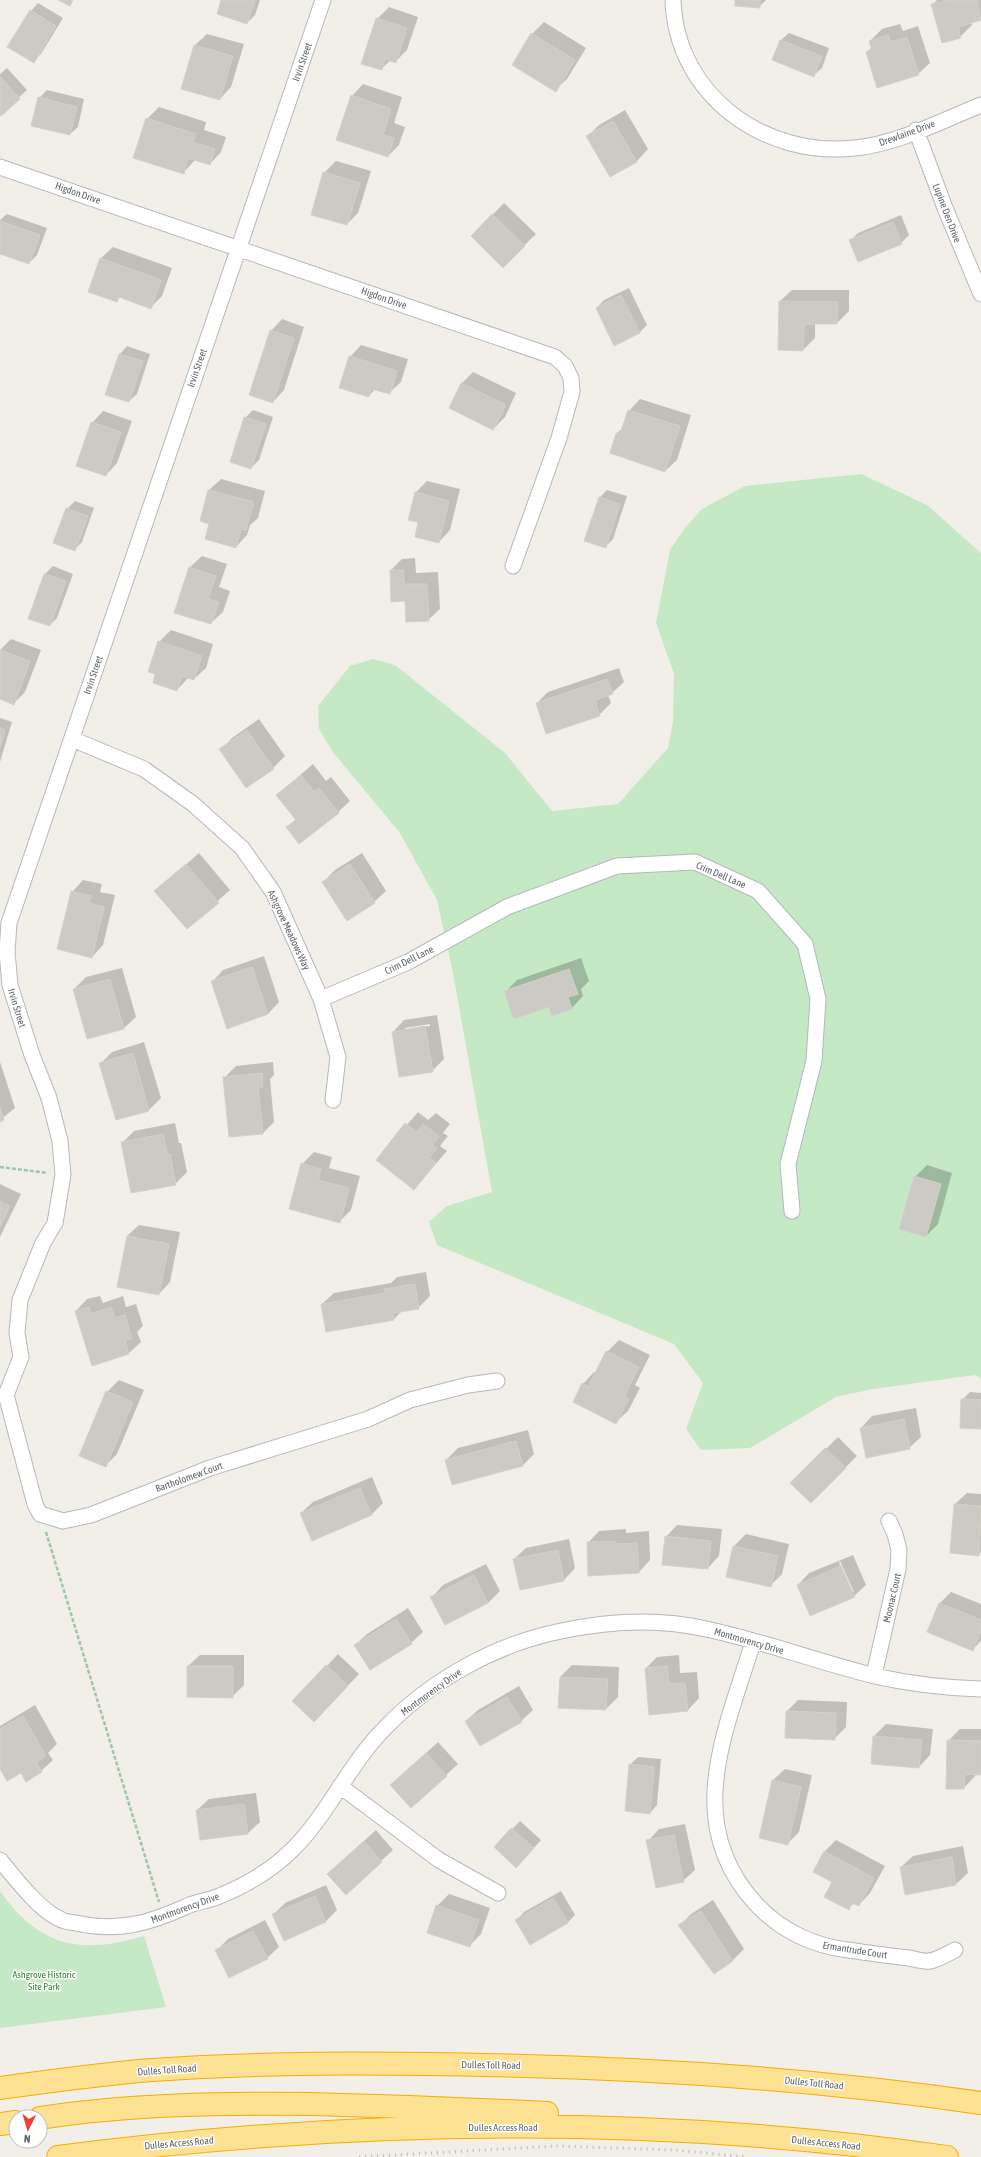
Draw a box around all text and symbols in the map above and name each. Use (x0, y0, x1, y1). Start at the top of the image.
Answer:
street label: Irvin Street (290, 41, 314, 83)
street label: Drewlaine Drive (878, 118, 937, 148)
street label: Higdon Drive (54, 180, 103, 206)
street label: Lupine Den Drive (931, 182, 963, 244)
street label: Higdon Drive (360, 285, 409, 311)
street label: Irvin Street (185, 347, 209, 389)
street label: Irvin Street (81, 654, 105, 696)
street label: Crim Dell Lane (694, 860, 748, 891)
street label: Ashgrove Meadows Way (266, 888, 312, 972)
street label: Crim Dell Lane (383, 943, 436, 977)
street label: Irvin Street (6, 987, 28, 1029)
street label: Bartholomew Court (154, 1460, 224, 1494)
street label: Moonac Court (881, 1572, 903, 1624)
street label: Montmorency Drive (713, 1626, 786, 1656)
street label: Montmorency Drive (399, 1666, 464, 1718)
street label: Montmorency Drive (149, 1890, 221, 1925)
street label: Ermantrude Court (822, 1939, 888, 1961)
park label: Ashgrove Historic Site Park (12, 1969, 76, 1992)
street label: Dulles Toll Road (461, 2059, 521, 2071)
street label: Dulles Toll Road (137, 2062, 197, 2078)
street label: Dulles Toll Road (784, 2074, 844, 2092)
north arrow (8, 2109, 48, 2149)
street label: Dulles Access Road (468, 2122, 538, 2133)
text: N (23, 2133, 31, 2145)
street label: Dulles Access Road (144, 2134, 214, 2152)
street label: Dulles Access Road (791, 2134, 861, 2152)

